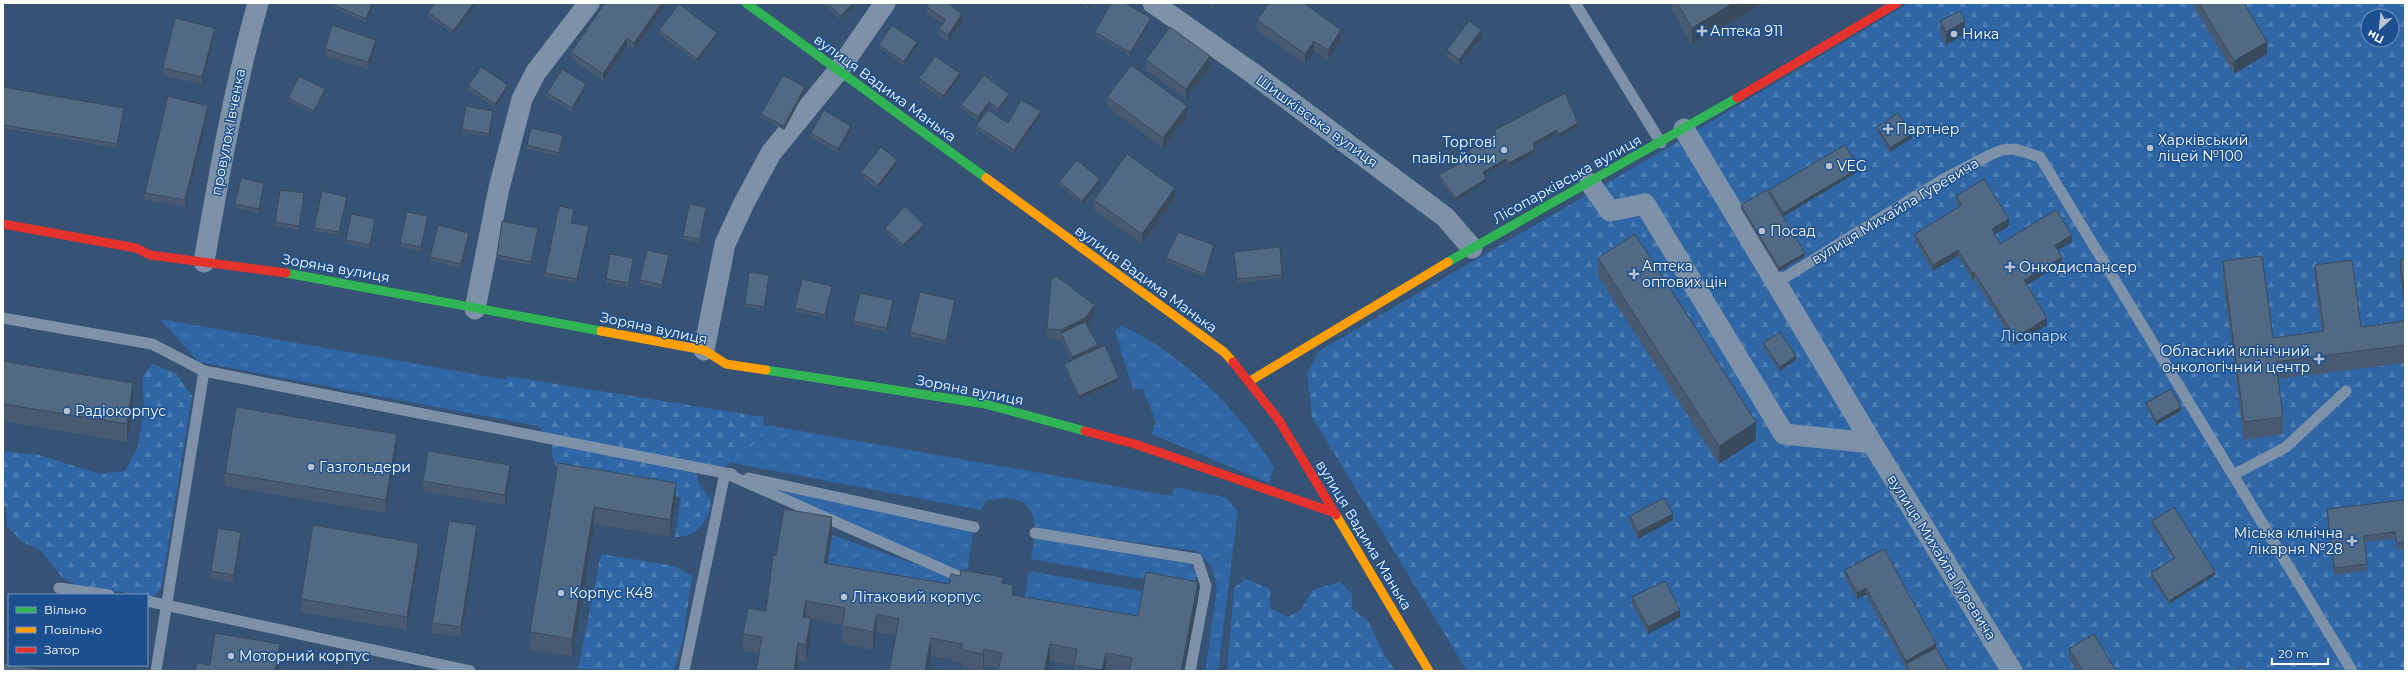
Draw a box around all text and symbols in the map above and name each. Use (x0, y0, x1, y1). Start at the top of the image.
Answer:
north arrow (2360, 8, 2400, 48)
place label: Аптека 911 (1710, 22, 1783, 40)
place label: Ника (1962, 25, 1999, 43)
marker: Аптека 911 (1697, 26, 1707, 36)
text: Пн (2365, 27, 2386, 47)
marker: Ника (1949, 29, 1959, 39)
street label: вулиця Вадима Манька (810, 30, 960, 146)
street label: провулок Івченка (207, 67, 249, 197)
street label: Шишківська вулиця (1252, 71, 1382, 171)
place label: Партнер (1896, 120, 1959, 138)
marker: Партнер (1883, 124, 1893, 134)
street label: Лісопарківська вулиця (1489, 131, 1645, 227)
place label: Харківський ліцей №100 (2158, 131, 2248, 165)
place label: Торгові павільйони (1412, 133, 1496, 167)
marker: Харківський ліцей №100 (2145, 143, 2155, 153)
marker: Торгові павільйони (1499, 145, 1509, 155)
street label: вулиця Михайла Гуревича (1808, 154, 1982, 268)
place label: VEG (1837, 157, 1867, 175)
marker: VEG (1824, 161, 1834, 171)
street label: вулиця Вадима Манька (1071, 221, 1221, 337)
place label: Посад (1770, 222, 1816, 240)
marker: Посад (1757, 226, 1767, 236)
street label: Зоряна вулиця (281, 250, 391, 286)
place label: Аптека оптових цін (1642, 257, 1728, 291)
place label: Онкодиспансер (2019, 258, 2137, 276)
marker: Онкодиспансер (2004, 261, 2016, 273)
marker: Аптека оптових цін (1629, 269, 1639, 279)
street label: Зоряна вулиця (599, 308, 709, 348)
park label: Лісопарк (2001, 327, 2067, 345)
place label: Обласний клінічний онкологічний центр (2160, 342, 2310, 376)
marker: Обласний клінічний онкологічний центр (2313, 353, 2325, 365)
street label: Зоряна вулиця (915, 371, 1025, 409)
place label: Радіокорпус (75, 402, 166, 420)
marker: Радіокорпус (62, 406, 72, 416)
street label: вулиця Вадима Манька (1312, 457, 1416, 613)
place label: Газгольдери (319, 458, 411, 476)
marker: Газгольдери (306, 462, 316, 472)
street label: вулиця Михайла Гуревича (1883, 471, 2001, 643)
place label: Міська клнічна лікарня №28 (2234, 524, 2343, 558)
marker: Міська клнічна лікарня №28 (2346, 535, 2358, 547)
place label: Корпус К48 (569, 584, 653, 602)
marker: Корпус К48 (556, 588, 566, 598)
place label: Літаковий корпус (852, 588, 981, 606)
marker: Літаковий корпус (839, 592, 849, 602)
legend (8, 594, 148, 666)
text: Вільно (44, 602, 87, 617)
text: Повільно (44, 622, 103, 637)
scale bar (2272, 640, 2328, 666)
text: Затор (44, 642, 80, 657)
text: 20 m (2278, 646, 2309, 661)
place label: Моторний корпус (239, 647, 370, 665)
marker: Моторний корпус (226, 651, 236, 661)

